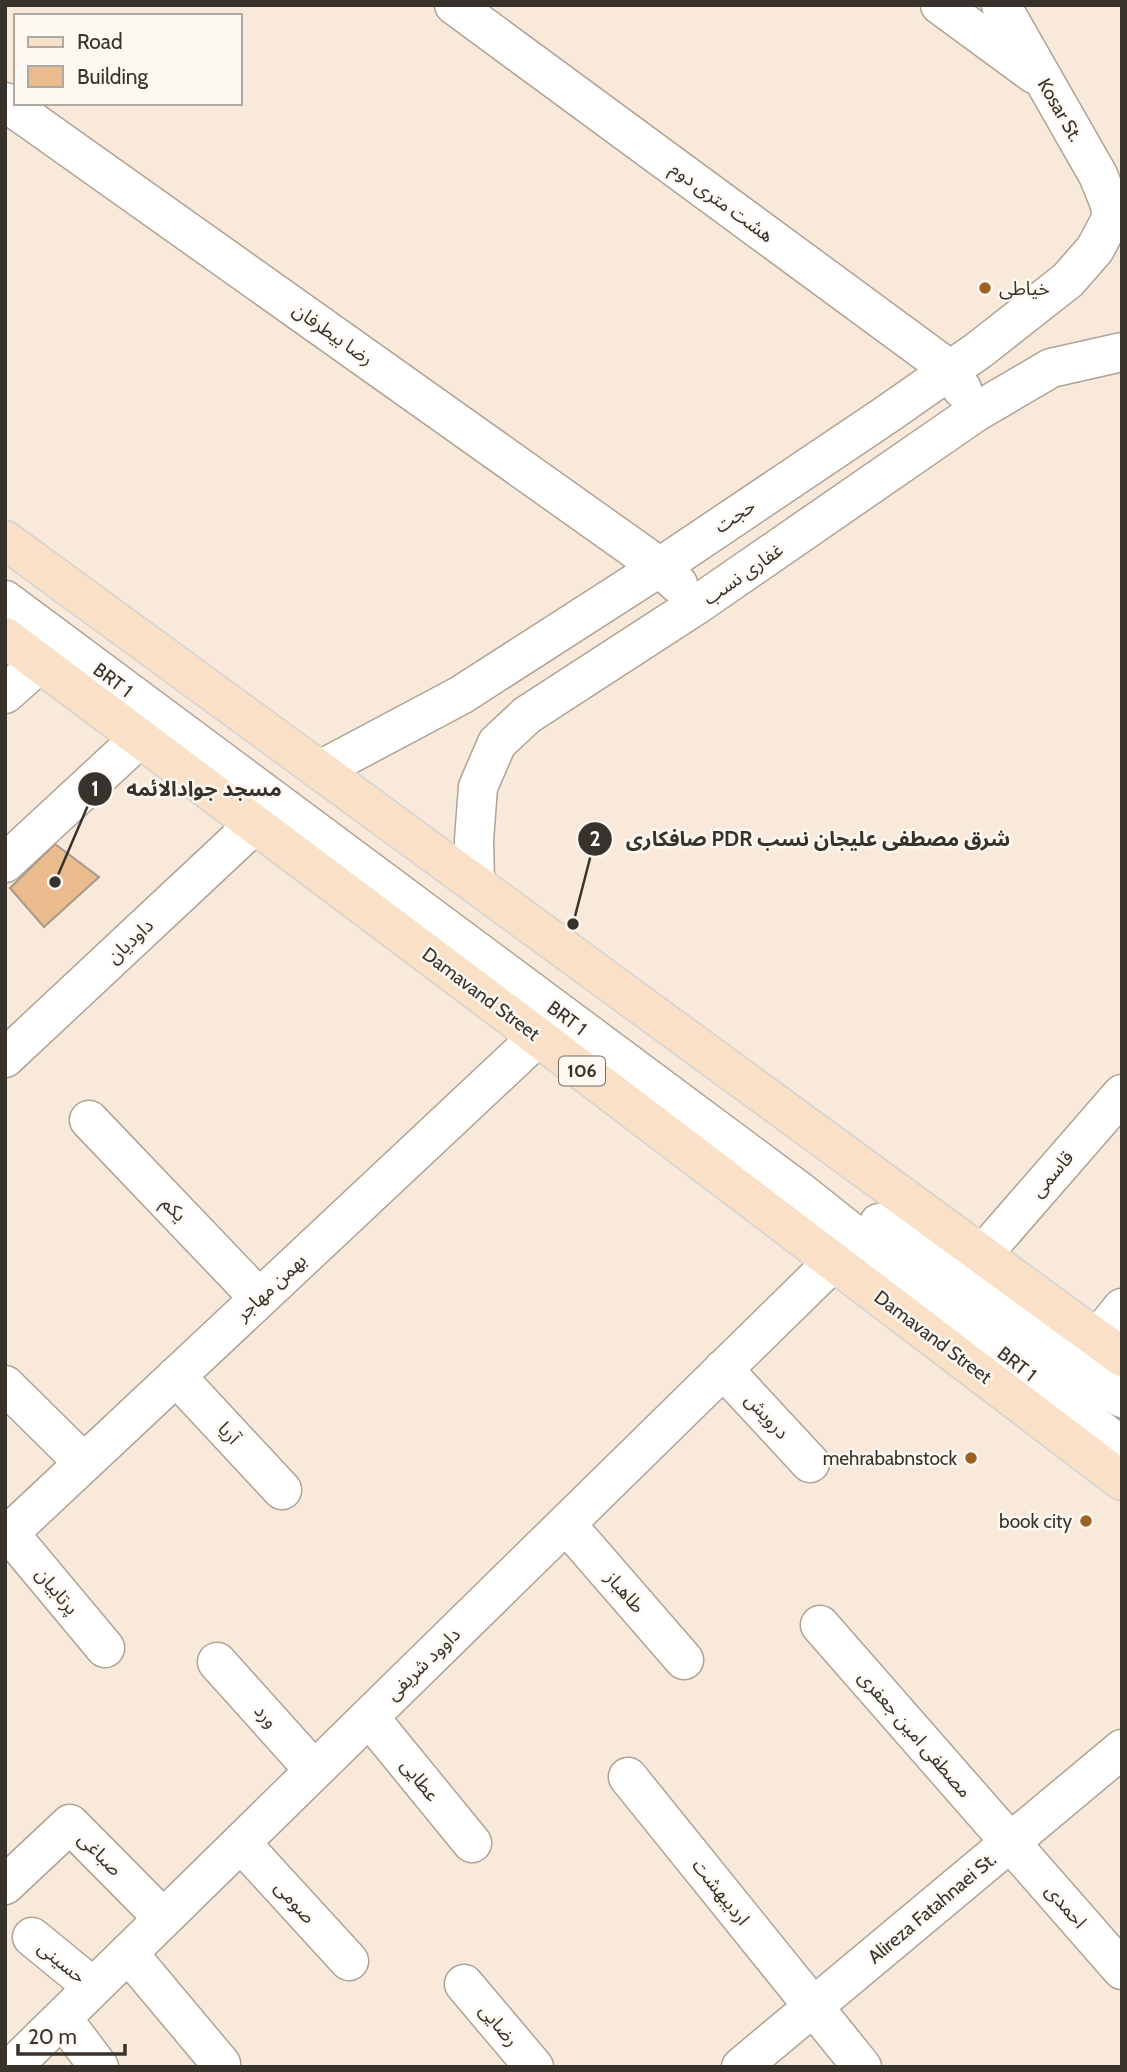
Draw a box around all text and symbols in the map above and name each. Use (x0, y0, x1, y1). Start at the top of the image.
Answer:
legend (14, 14, 242, 105)
text: Road (77, 29, 123, 54)
text: Building (77, 64, 149, 89)
street label: Kosar St. (1033, 74, 1087, 146)
street label: هشت متری دوم (664, 157, 778, 250)
place label: خیاطی (999, 277, 1050, 300)
marker: خیاطی (977, 280, 993, 296)
street label: رضا بیطرفان (288, 298, 378, 370)
street label: حجت (710, 494, 760, 538)
street label: غفاری نسب (699, 538, 787, 610)
street label: BRT 1 (89, 658, 137, 702)
callout: مسجد جوادالائمه (77, 768, 296, 810)
text: 1 (91, 776, 99, 801)
text: مسجد جوادالائمه (126, 776, 282, 801)
callout: صافکاری PDR شرق مصطفی علیجان نسب (577, 818, 1024, 860)
text: 2 (589, 826, 601, 851)
text: صافکاری PDR شرق مصطفی علیجان نسب (626, 826, 1010, 851)
street label: داودیان (102, 914, 158, 968)
street label: Damavand Street (418, 942, 545, 1046)
street label: BRT 1 (543, 996, 591, 1040)
road number: 106 (559, 1056, 605, 1086)
street label: قاسمی (1026, 1146, 1078, 1202)
street label: یکم (155, 1192, 191, 1228)
street label: بهمن مهاجر (230, 1249, 311, 1326)
street label: Damavand Street (870, 1285, 997, 1389)
street label: BRT 1 (993, 1342, 1041, 1386)
street label: درویش (740, 1388, 794, 1444)
street label: آریا (213, 1417, 246, 1450)
place label: mehrababnstock (823, 1447, 957, 1470)
marker: mehrababnstock (963, 1450, 979, 1466)
place label: book city (999, 1510, 1072, 1533)
marker: book city (1078, 1513, 1094, 1529)
street label: پرتابیان (30, 1563, 83, 1620)
street label: طاهباز (600, 1565, 650, 1618)
street label: داوود شریفی (381, 1623, 465, 1705)
street label: مصطفی امین جعفری (853, 1666, 977, 1802)
street label: ورد (249, 1699, 283, 1733)
street label: عطایی (396, 1754, 444, 1806)
street label: صباغی (73, 1827, 127, 1881)
street label: Alireza Fatahnaei St. (863, 1848, 1001, 1968)
street label: اردیبهشت (687, 1854, 755, 1930)
street label: صومی (270, 1876, 320, 1928)
street label: احمدی (1041, 1879, 1091, 1933)
street label: حسینی (33, 1936, 91, 1988)
street label: رضایی (475, 1999, 523, 2051)
scale bar (18, 2012, 124, 2056)
text: 20 m (28, 2024, 77, 2049)

